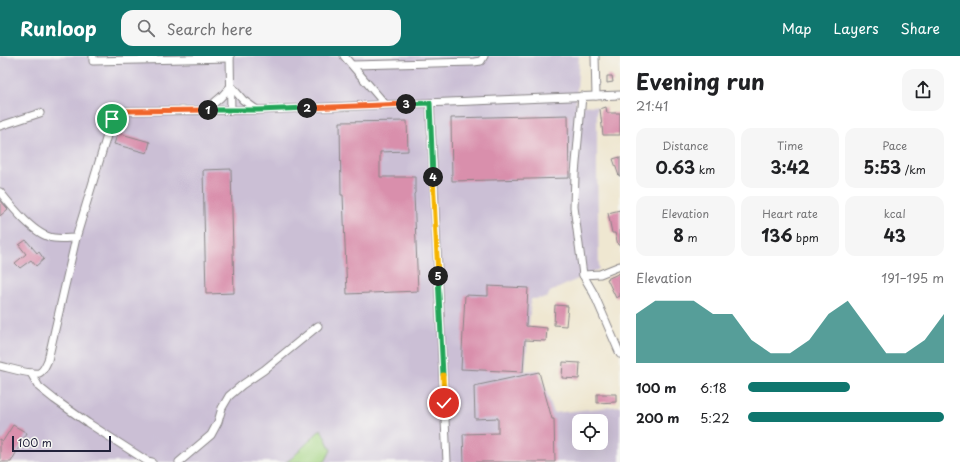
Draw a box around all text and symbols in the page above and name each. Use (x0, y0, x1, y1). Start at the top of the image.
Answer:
search box (121, 10, 401, 46)
text: Runloop (20, 14, 97, 42)
icon: search (135, 17, 157, 39)
text: Search here (167, 17, 252, 40)
text: Map (782, 18, 812, 39)
text: Layers (834, 18, 879, 39)
text: Share (901, 18, 940, 39)
text: Evening run (636, 64, 765, 97)
button: share (902, 69, 944, 111)
pin: 3 (396, 94, 416, 114)
text: 3 (402, 95, 410, 112)
text: 21:41 (636, 96, 668, 115)
pin: 2 (297, 98, 317, 118)
text: 2 (303, 99, 311, 116)
pin: 1 (198, 100, 218, 120)
text: 1 (205, 101, 211, 118)
pin (95, 102, 129, 136)
icon: arrive (101, 108, 123, 130)
text: Distance (662, 137, 708, 154)
text: Time (777, 137, 803, 154)
text: Pace (882, 137, 907, 154)
text: 0.63 (655, 154, 695, 180)
text: 3:42 (770, 154, 810, 180)
text: 5:53 (864, 154, 901, 180)
text: km (695, 161, 715, 178)
text: /km (901, 161, 926, 178)
pin: 4 (423, 167, 443, 187)
text: 4 (429, 168, 437, 185)
text: Elevation (662, 205, 709, 222)
text: Heart rate (762, 205, 818, 222)
text: kcal (884, 205, 906, 222)
text: 8 (673, 222, 684, 248)
text: 136 (761, 222, 792, 248)
text: 43 (883, 222, 906, 248)
text: m (684, 229, 697, 246)
text: bpm (792, 229, 819, 246)
pin: 5 (428, 266, 448, 286)
text: 5 (434, 267, 442, 284)
text: Elevation (636, 268, 692, 287)
text: 191–195 m (881, 268, 944, 287)
text: 100 m (636, 378, 677, 397)
text: 6:18 (700, 378, 727, 397)
pin (427, 386, 461, 420)
icon: check (433, 392, 455, 414)
text: 200 m (636, 408, 680, 427)
text: 5:22 (700, 408, 730, 427)
map controls (572, 414, 608, 450)
button: locate (572, 414, 608, 450)
scale bar (12, 434, 111, 453)
text: 100 m (18, 434, 52, 451)

